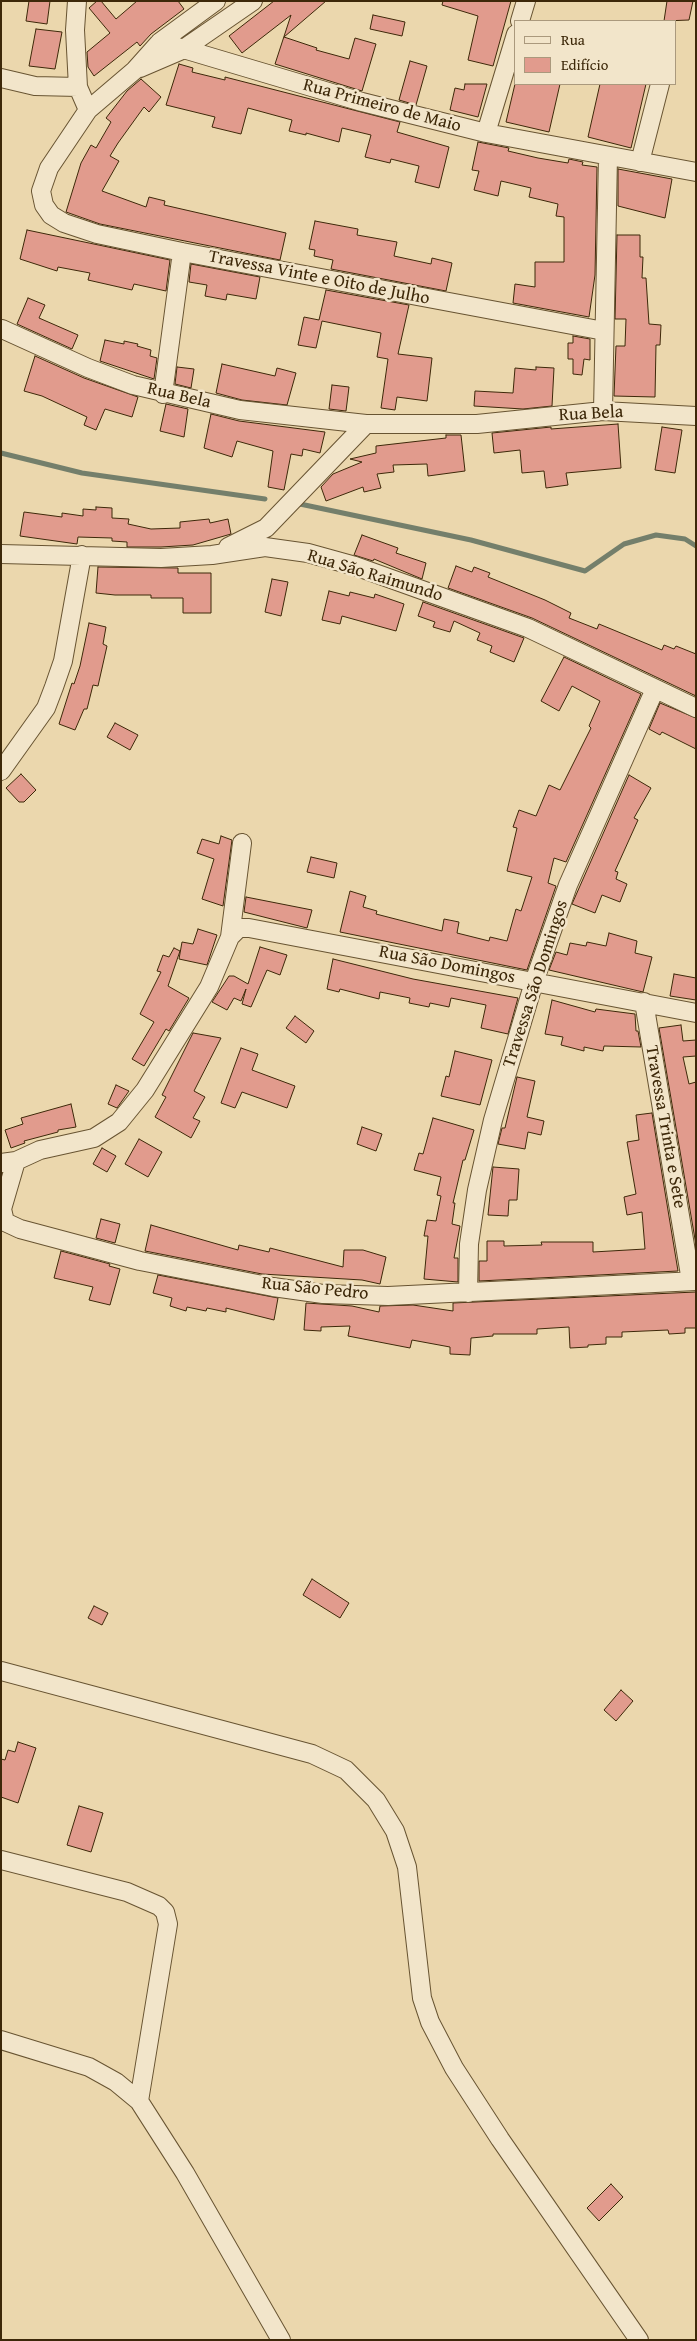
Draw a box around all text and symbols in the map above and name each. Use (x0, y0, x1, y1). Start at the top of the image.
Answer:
legend (514, 20, 677, 85)
text: Rua (561, 29, 585, 50)
text: Edifício (561, 54, 608, 75)
street label: Rua Primeiro de Maio (301, 75, 463, 137)
street label: Travessa Vinte e Oito de Julho (207, 246, 431, 310)
street label: Rua Bela (145, 378, 213, 414)
street label: Rua Bela (558, 402, 624, 426)
street label: Rua São Raimundo (305, 545, 445, 607)
street label: Travessa São Domingos (499, 897, 573, 1071)
street label: Rua São Domingos (377, 941, 517, 989)
street label: Travessa Trinta e Sete (640, 1044, 690, 1210)
street label: Rua São Pedro (261, 1273, 369, 1305)

